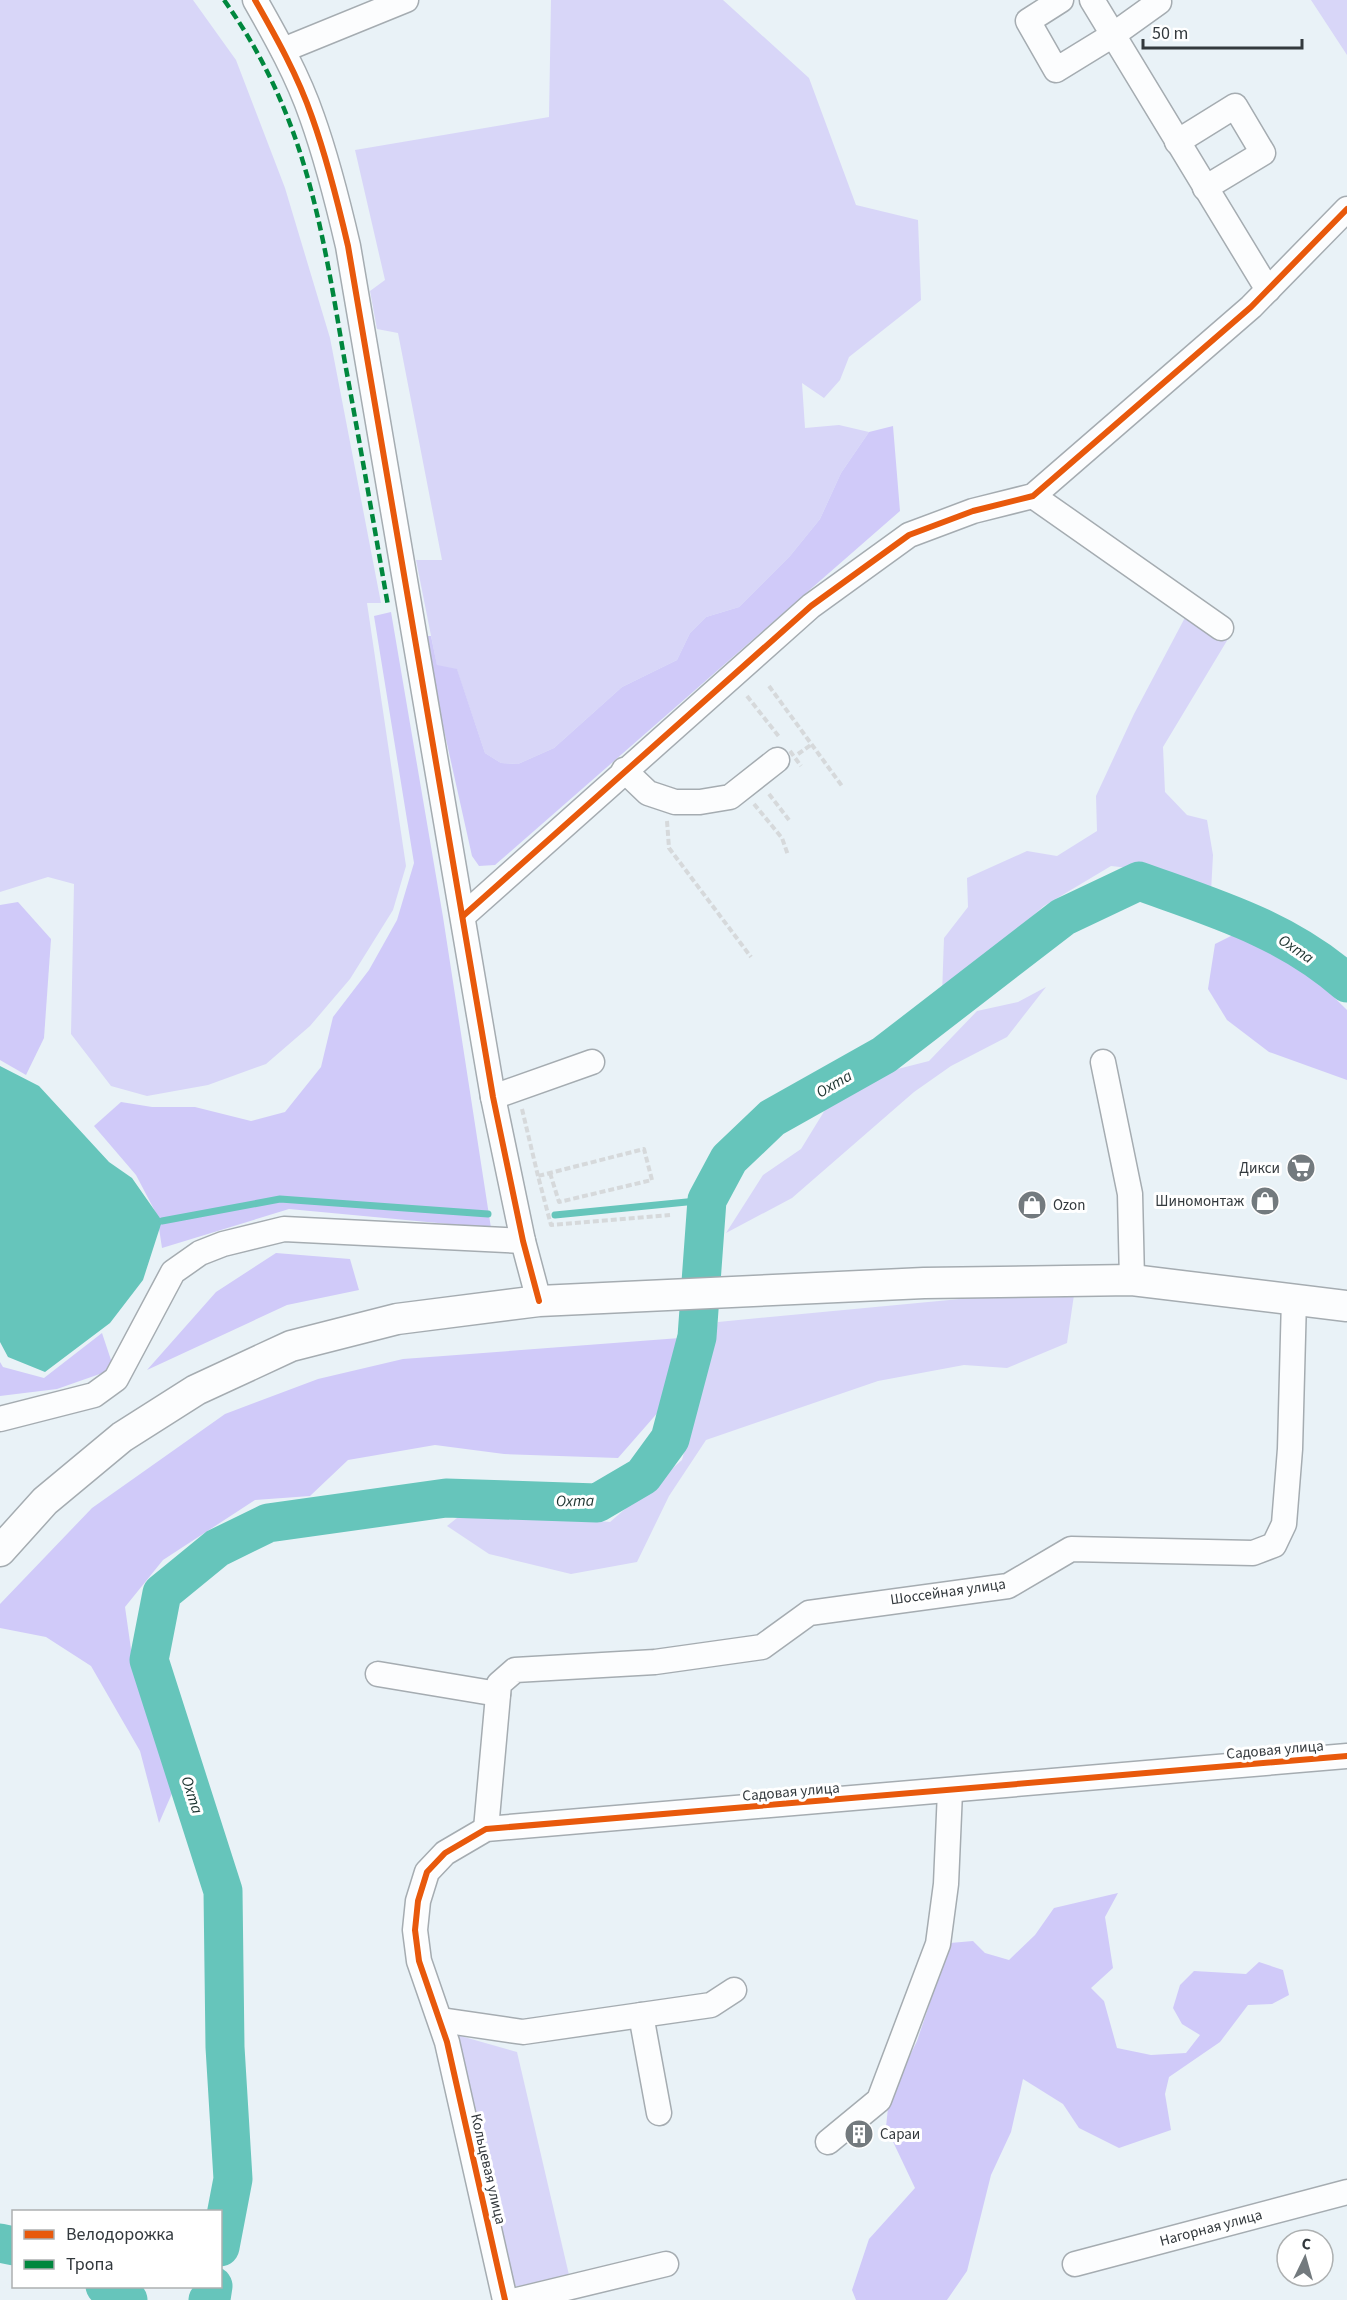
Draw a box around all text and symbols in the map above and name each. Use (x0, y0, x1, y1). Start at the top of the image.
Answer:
scale bar (1143, 12, 1302, 50)
text: 50 m (1152, 21, 1188, 46)
water label: Охта (1274, 929, 1318, 969)
water label: Охта (812, 1065, 856, 1103)
supermarket icon: Дикси (1285, 1152, 1317, 1184)
place label: Дикси (1239, 1158, 1280, 1179)
shop icon: Шиномонтаж (1249, 1185, 1281, 1217)
shop icon: Ozon (1016, 1189, 1048, 1221)
place label: Шиномонтаж (1155, 1191, 1245, 1212)
place label: Ozon (1053, 1195, 1085, 1216)
water label: Охта (556, 1490, 595, 1512)
street label: Шоссейная улица (889, 1574, 1007, 1610)
street label: Садовая улица (1226, 1735, 1324, 1765)
water label: Охта (176, 1773, 209, 1817)
street label: Садовая улица (742, 1777, 840, 1807)
street label: Кольцевая улица (465, 2112, 511, 2226)
building icon: Сараи (843, 2118, 875, 2150)
place label: Сараи (880, 2124, 920, 2145)
street label: Нагорная улица (1157, 2204, 1265, 2252)
legend (12, 2210, 222, 2288)
text: Велодорожка (66, 2222, 174, 2247)
north arrow (1275, 2228, 1335, 2288)
text: С (1301, 2233, 1312, 2255)
text: Тропа (66, 2252, 114, 2277)

